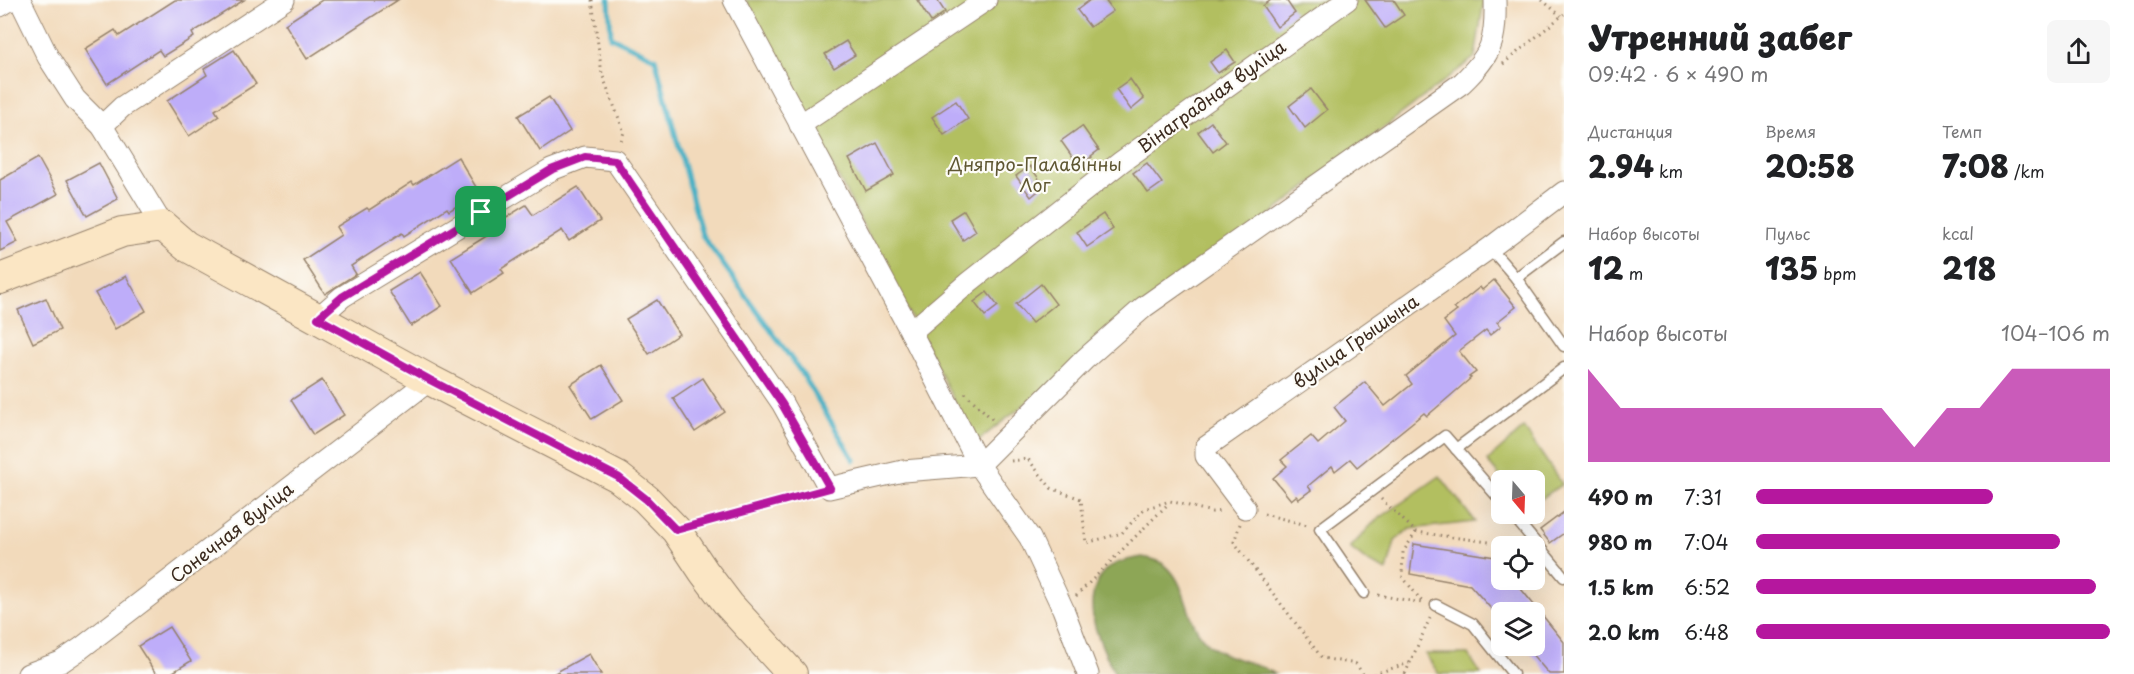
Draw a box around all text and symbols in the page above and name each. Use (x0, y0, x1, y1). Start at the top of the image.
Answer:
text: Утренний забег (1588, 11, 1852, 61)
button: share (2047, 20, 2110, 83)
street label: Вінаградная вуліца (1131, 33, 1291, 159)
text: 09:42 · 6 × 490 m (1588, 59, 1768, 89)
text: Дистанция (1588, 119, 1673, 143)
text: Время (1765, 119, 1816, 143)
text: Темп (1942, 119, 1982, 143)
text: 2.94 (1588, 143, 1654, 188)
text: 20:58 (1765, 143, 1855, 188)
text: 7:08 (1942, 143, 2009, 188)
park label: Дняпро-Палавінны Лог (947, 150, 1122, 198)
text: km (1654, 159, 1683, 183)
text: /km (2009, 159, 2045, 183)
pin (455, 186, 506, 237)
icon: arrive (464, 195, 497, 228)
text: Набор высоты (1588, 221, 1700, 245)
text: Пульс (1765, 221, 1810, 245)
text: kcal (1942, 221, 1974, 245)
text: 12 (1588, 245, 1624, 290)
text: 135 (1765, 245, 1818, 290)
text: 218 (1942, 245, 1996, 290)
text: m (1624, 261, 1643, 285)
text: bpm (1818, 261, 1857, 285)
street label: вуліца Грышына (1287, 287, 1424, 394)
text: Набор высоты (1588, 318, 1728, 348)
text: 104–106 m (2001, 318, 2110, 348)
north arrow (1491, 470, 1545, 524)
map controls (1491, 470, 1545, 656)
street label: Сонечная вуліца (164, 475, 299, 589)
text: 490 m (1588, 482, 1653, 512)
text: 7:31 (1684, 482, 1722, 512)
text: 980 m (1588, 527, 1652, 557)
text: 7:04 (1684, 527, 1729, 557)
button: locate (1491, 536, 1545, 590)
text: 1.5 km (1588, 572, 1654, 602)
text: 6:52 (1684, 572, 1730, 602)
button: layers (1491, 602, 1545, 656)
text: 2.0 km (1588, 617, 1660, 647)
text: 6:48 (1684, 617, 1729, 647)

